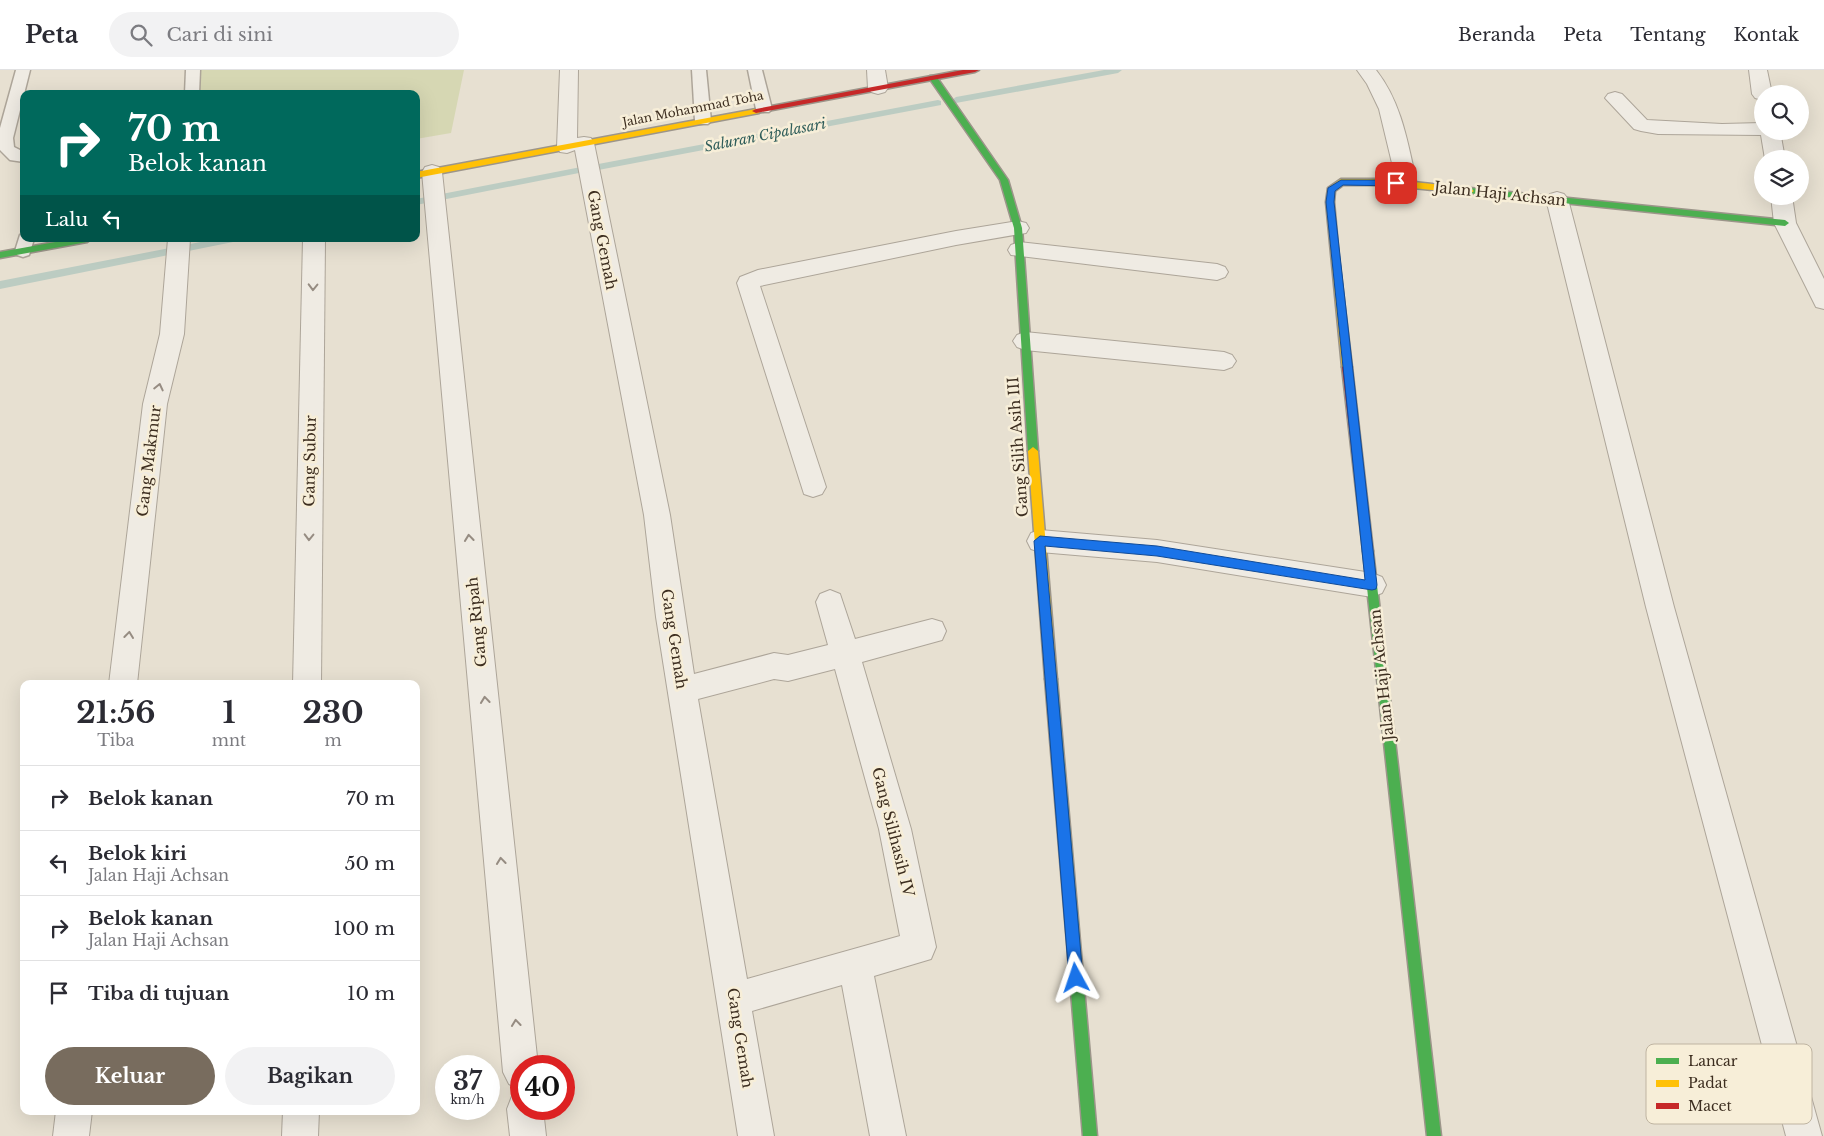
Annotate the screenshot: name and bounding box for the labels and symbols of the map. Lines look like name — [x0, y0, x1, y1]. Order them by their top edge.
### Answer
street label: Jalan Mohammad Toha — [619, 87, 765, 130]
water label: Saluran Cipalasari — [703, 114, 827, 156]
pin — [1375, 162, 1417, 204]
street label: Jalan Haji Achsan — [1431, 177, 1567, 210]
street label: Gang Gemah — [584, 188, 621, 291]
one-way arrow — [308, 284, 318, 292]
street label: Gang Silih Asih III — [1003, 376, 1032, 518]
one-way arrow — [153, 383, 164, 392]
street label: Gang Makmur — [132, 403, 165, 518]
street label: Gang Subur — [299, 414, 320, 507]
one-way arrow — [304, 534, 314, 542]
one-way arrow — [464, 534, 475, 542]
street label: Gang Ripah — [462, 576, 491, 668]
street label: Gang Gemah — [657, 587, 692, 690]
street label: Jalan Haji Achsan — [1365, 608, 1398, 744]
one-way arrow — [123, 631, 134, 639]
one-way arrow — [479, 695, 490, 703]
street label: Gang Silihasih IV — [868, 765, 919, 899]
one-way arrow — [495, 857, 506, 865]
position arrow — [1049, 951, 1101, 1003]
street label: Gang Gemah — [723, 986, 758, 1089]
one-way arrow — [511, 1019, 522, 1027]
legend — [1646, 1044, 1812, 1124]
text: Lancar — [1688, 1052, 1738, 1070]
speed limit sign: 40 — [510, 1055, 575, 1120]
text: Padat — [1688, 1074, 1728, 1092]
text: Macet — [1688, 1097, 1733, 1115]

